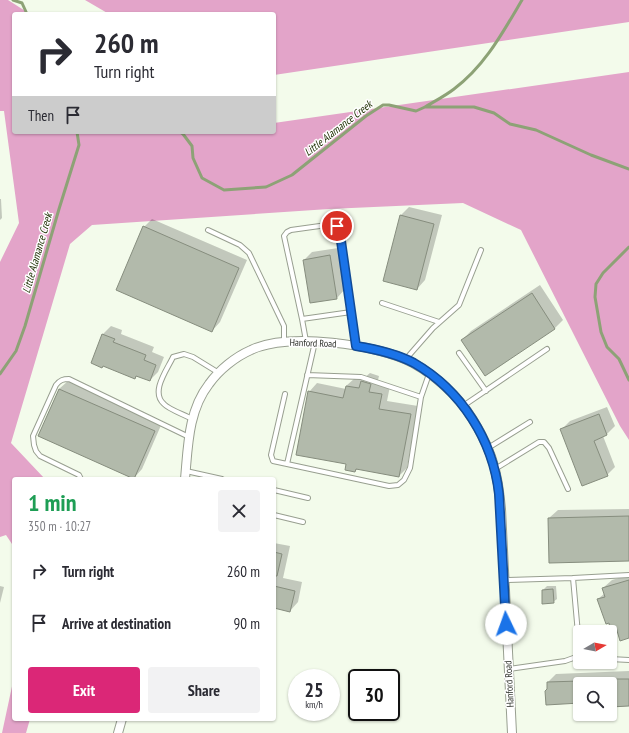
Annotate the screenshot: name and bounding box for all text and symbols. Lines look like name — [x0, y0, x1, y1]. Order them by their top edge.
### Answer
text: 260 m — [94, 24, 158, 61]
icon: right — [28, 28, 80, 80]
text: Turn right — [94, 60, 154, 83]
water label: Little Alamance Creek — [301, 96, 376, 159]
icon: arrive — [62, 104, 84, 126]
text: Then — [28, 106, 54, 125]
pin — [320, 209, 354, 243]
water label: Little Alamance Creek — [19, 210, 56, 295]
icon: arrive — [326, 215, 348, 237]
street label: Hanford Road — [289, 336, 337, 350]
text: 1 min — [28, 487, 76, 518]
button: close — [218, 490, 260, 532]
text: 350 m · 10:27 — [28, 518, 91, 535]
icon: right — [28, 560, 50, 582]
text: Turn right — [62, 562, 114, 581]
text: 260 m — [227, 562, 260, 581]
position arrow — [485, 603, 527, 645]
icon: arrive — [28, 612, 50, 634]
text: Arrive at destination — [62, 614, 171, 633]
text: 90 m — [234, 614, 260, 633]
north arrow — [573, 625, 617, 669]
map controls — [573, 625, 617, 721]
street label: Hanford Road — [501, 660, 517, 708]
button: Exit — [28, 667, 140, 713]
button: Share — [148, 667, 260, 713]
speed limit sign: 30 — [348, 669, 400, 721]
text: 25 — [304, 677, 324, 703]
button: search — [573, 677, 617, 721]
text: km/h — [305, 698, 323, 711]

